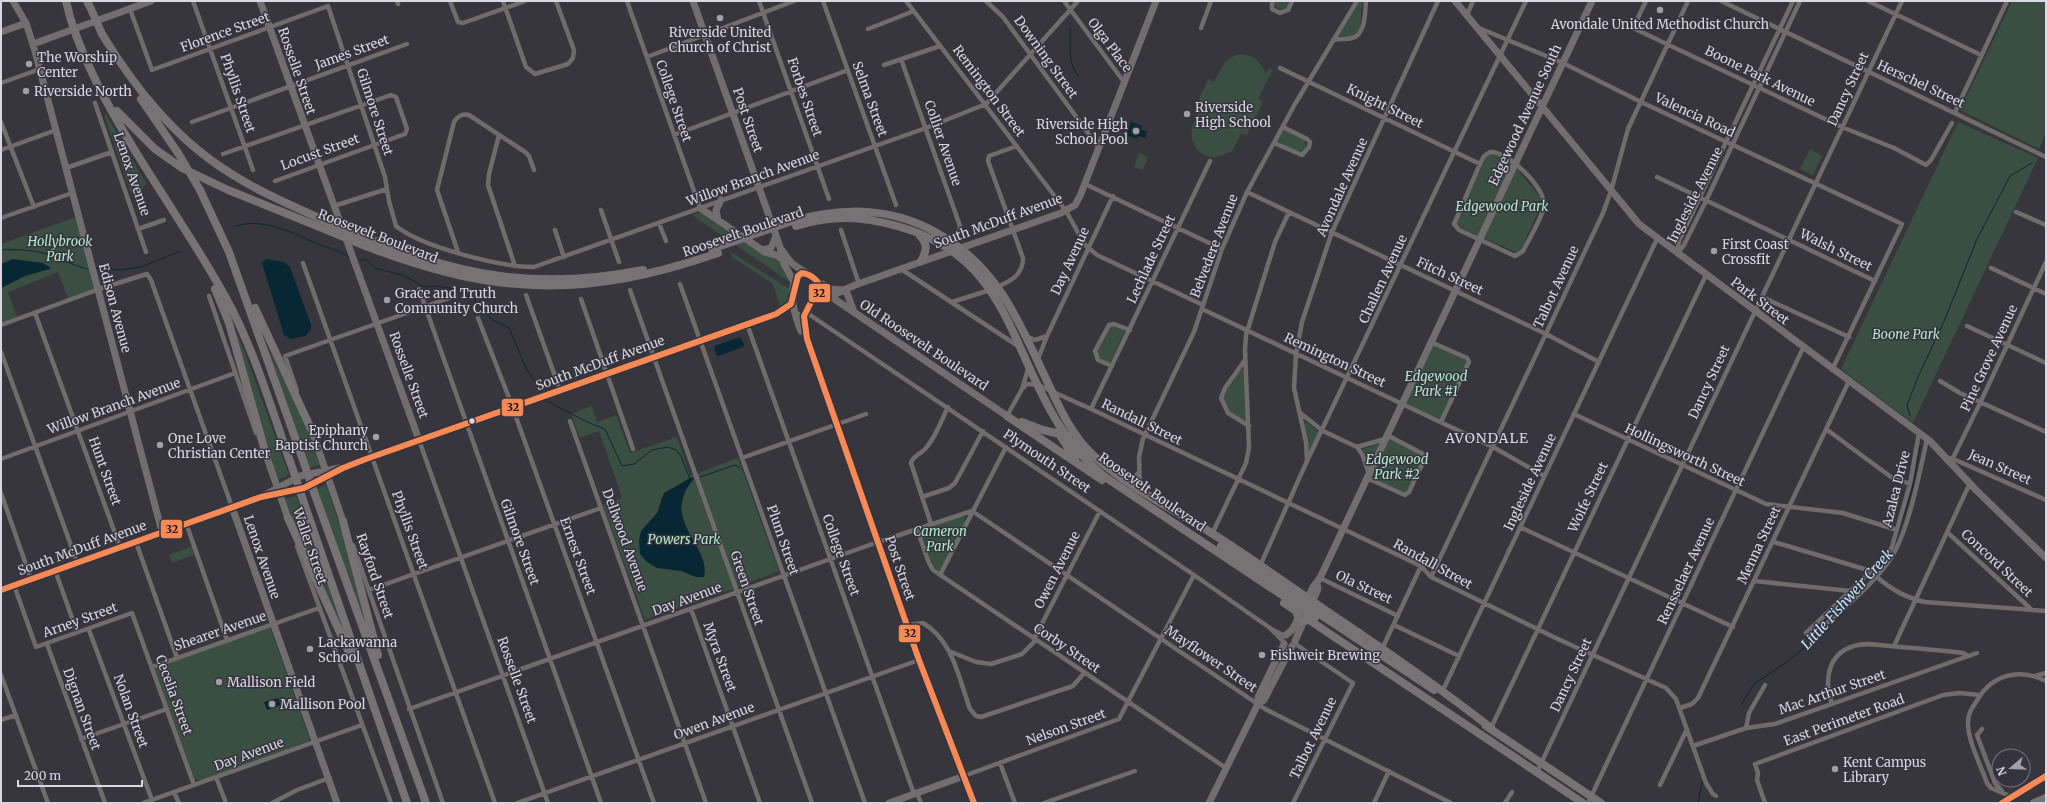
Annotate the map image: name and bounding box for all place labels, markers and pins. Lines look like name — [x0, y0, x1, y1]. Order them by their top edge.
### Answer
marker: Avondale United Methodist Church — [1655, 5, 1665, 15]
marker: Riverside United Church of Christ — [715, 13, 725, 23]
place label: Avondale United Methodist Church — [1550, 16, 1770, 33]
place label: Riverside United Church of Christ — [669, 24, 771, 56]
place label: The Worship Center — [37, 49, 117, 81]
marker: The Worship Center — [24, 59, 34, 69]
place label: Riverside North — [34, 83, 132, 100]
marker: Riverside North — [21, 86, 31, 96]
place label: Riverside High School — [1195, 99, 1271, 131]
marker: Riverside High School — [1182, 109, 1192, 119]
place label: Riverside High School Pool — [1036, 116, 1128, 148]
marker: Riverside High School Pool — [1131, 126, 1141, 136]
place label: First Coast Crossfit — [1722, 236, 1789, 268]
marker: First Coast Crossfit — [1709, 246, 1719, 256]
place label: Grace and Truth Community Church — [395, 285, 519, 317]
marker: Grace and Truth Community Church — [382, 295, 392, 305]
unlabelled marker — [467, 416, 477, 426]
place label: Epiphany Baptist Church — [275, 422, 368, 454]
place label: One Love Christian Center — [168, 430, 271, 462]
marker: Epiphany Baptist Church — [371, 432, 381, 442]
marker: One Love Christian Center — [155, 440, 165, 450]
place label: Lackawanna School — [318, 634, 397, 666]
marker: Lackawanna School — [305, 644, 315, 654]
place label: Fishweir Brewing — [1270, 647, 1380, 664]
marker: Fishweir Brewing — [1257, 650, 1267, 660]
place label: Mallison Field — [227, 674, 316, 691]
marker: Mallison Field — [214, 677, 224, 687]
place label: Mallison Pool — [280, 696, 365, 713]
marker: Mallison Pool — [267, 699, 277, 709]
place label: Kent Campus Library — [1843, 754, 1926, 786]
marker: Kent Campus Library — [1830, 764, 1840, 774]

